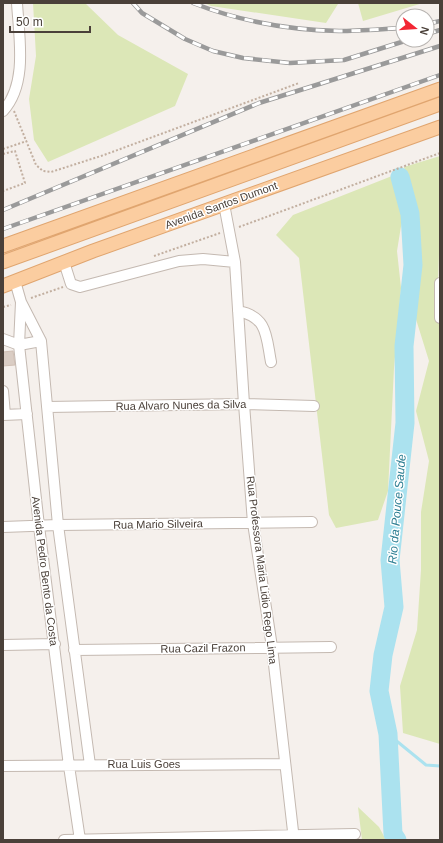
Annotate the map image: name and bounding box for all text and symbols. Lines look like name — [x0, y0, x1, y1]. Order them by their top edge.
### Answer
scale bar — [10, 8, 90, 34]
north arrow — [395, 8, 435, 48]
text: 50 m — [16, 15, 43, 29]
text: N — [418, 25, 431, 37]
street label: Avenida Santos Dumont — [163, 179, 279, 231]
street label: Rua Alvaro Nunes da Silva — [115, 398, 247, 412]
water label: Rio da Pouce Saude — [385, 453, 409, 564]
street label: Rua Professora Maria Lidio Rego Lima — [244, 475, 280, 666]
street label: Avenida Pedro Bento da Costa — [30, 495, 60, 647]
street label: Rua Mario Silveira — [113, 517, 204, 531]
street label: Rua Cazil Frazon — [160, 641, 246, 655]
street label: Rua Luis Goes — [108, 758, 181, 770]

